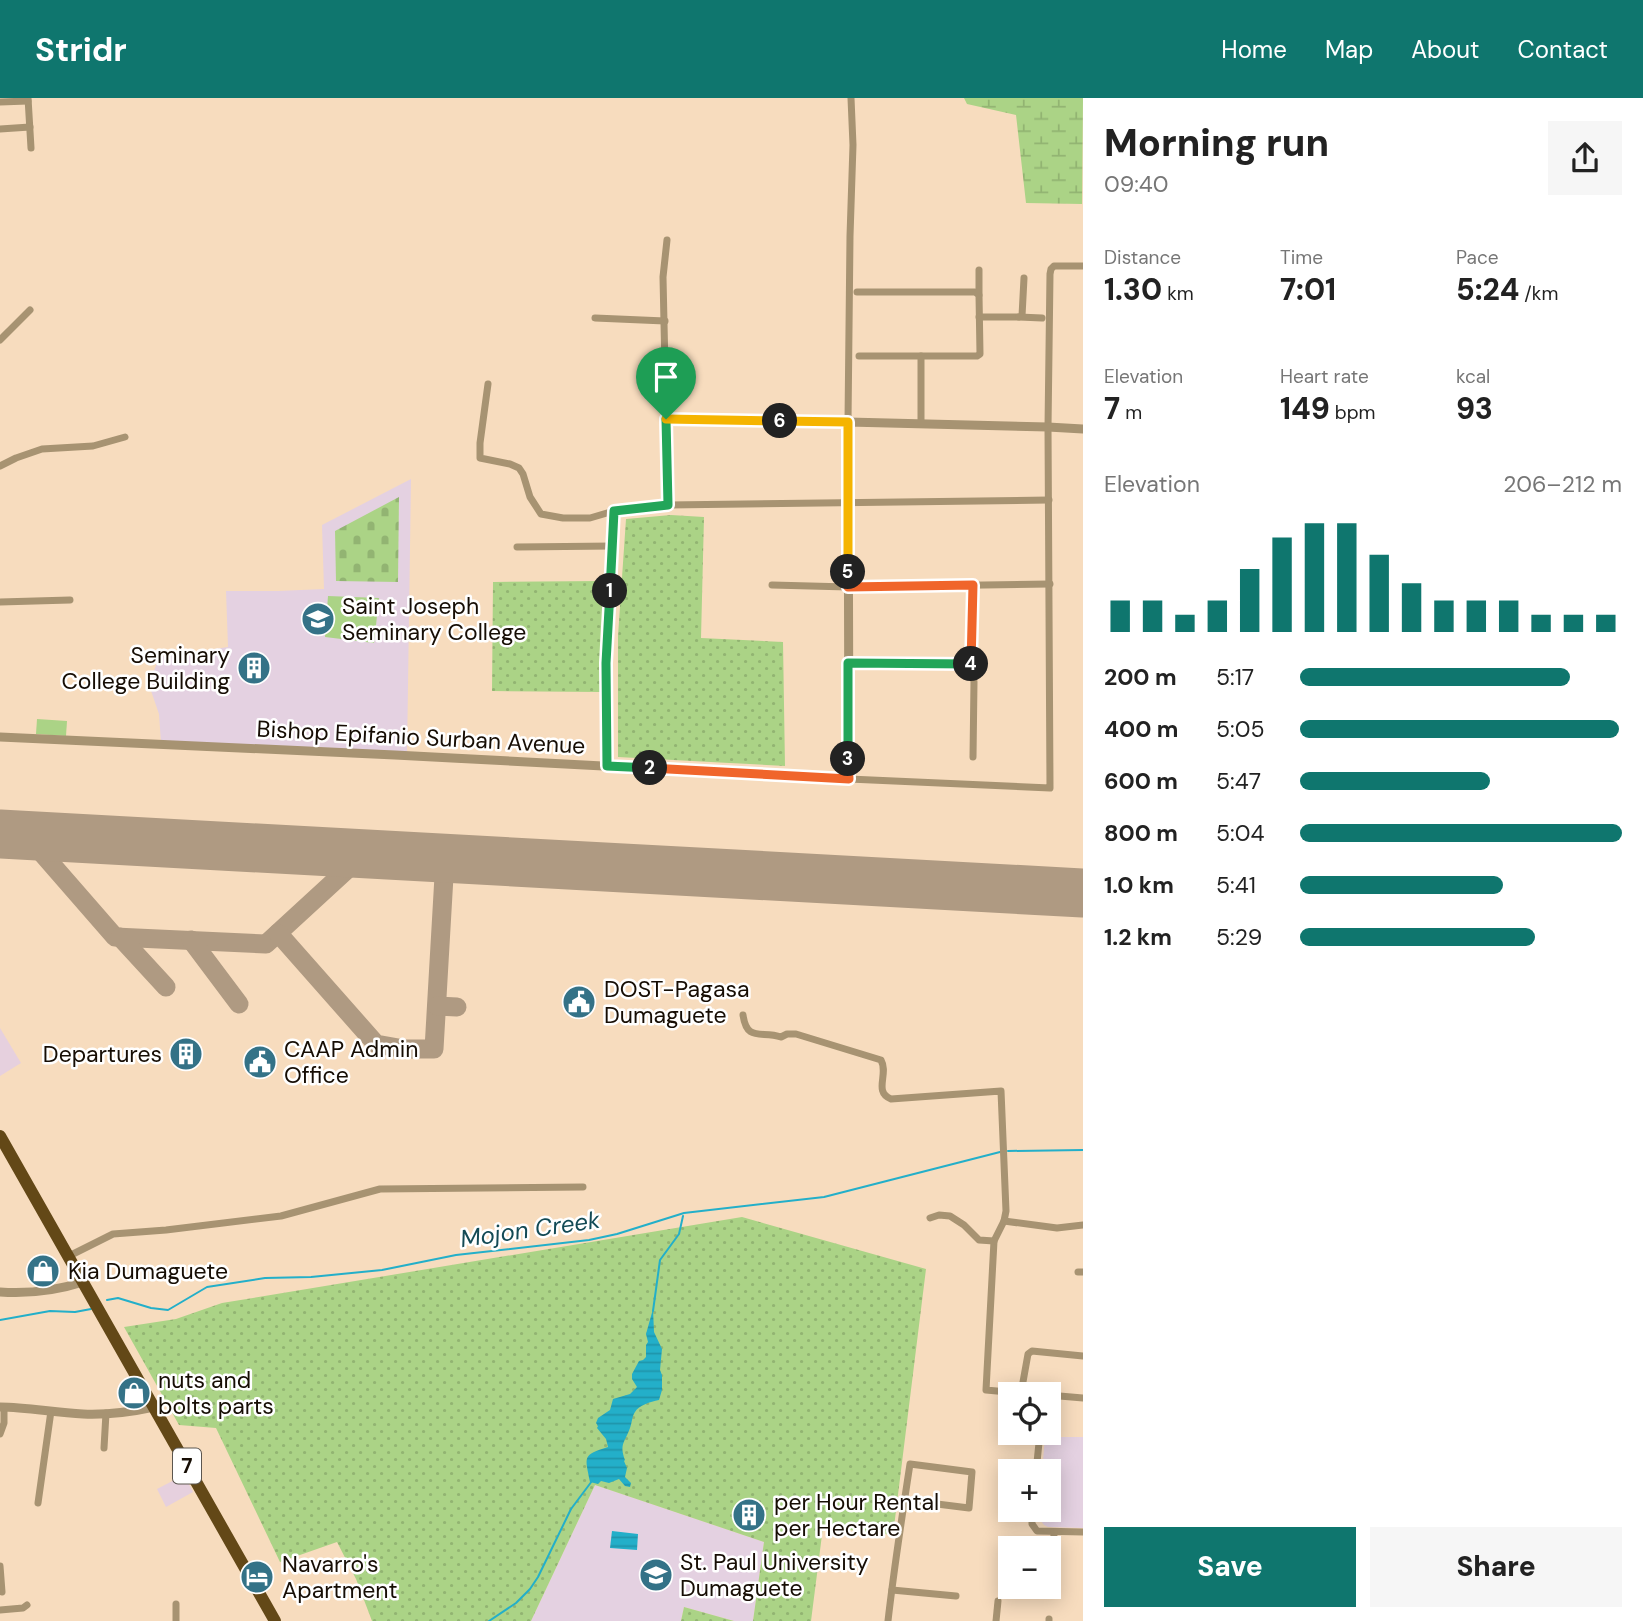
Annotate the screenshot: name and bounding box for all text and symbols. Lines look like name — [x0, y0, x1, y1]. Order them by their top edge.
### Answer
text: Stridr — [35, 28, 127, 71]
text: Home — [1221, 34, 1287, 65]
text: Map — [1325, 34, 1373, 65]
text: About — [1411, 34, 1480, 65]
text: Contact — [1518, 34, 1608, 65]
text: Morning run — [1104, 118, 1329, 168]
button: share — [1548, 121, 1622, 195]
text: 09:40 — [1104, 169, 1169, 199]
text: Distance — [1104, 245, 1181, 270]
text: Time — [1280, 245, 1323, 270]
text: Pace — [1456, 245, 1499, 270]
text: 1.30 — [1104, 270, 1162, 309]
text: 7:01 — [1280, 270, 1336, 309]
text: 5:24 — [1456, 270, 1519, 309]
text: km — [1162, 281, 1194, 306]
text: /km — [1519, 281, 1558, 306]
pin — [636, 347, 696, 419]
icon: arrive — [647, 358, 685, 396]
text: Elevation — [1104, 364, 1183, 389]
text: Heart rate — [1280, 364, 1369, 389]
text: kcal — [1456, 364, 1490, 389]
text: 7 — [1104, 389, 1120, 428]
text: 149 — [1280, 389, 1330, 428]
text: 93 — [1456, 389, 1493, 428]
text: m — [1120, 400, 1142, 425]
text: bpm — [1330, 400, 1376, 425]
pin: 6 — [762, 404, 798, 438]
text: 6 — [773, 408, 786, 433]
text: Elevation — [1104, 469, 1200, 499]
text: 206–212 m — [1503, 469, 1622, 499]
pin: 5 — [830, 554, 866, 589]
text: 5 — [842, 559, 853, 584]
pin: 1 — [592, 574, 628, 608]
text: 1 — [606, 578, 613, 603]
place label: Saint Joseph Seminary College — [342, 591, 526, 647]
school or university icon: Saint Joseph Seminary College — [299, 600, 337, 638]
place label: Seminary College Building — [61, 640, 230, 696]
pin: 4 — [954, 646, 988, 682]
building icon: Seminary College Building — [235, 649, 273, 687]
text: 4 — [964, 651, 977, 676]
text: 200 m — [1104, 662, 1177, 692]
text: 5:17 — [1216, 662, 1254, 692]
street label: Bishop Epifanio Surban Avenue — [256, 713, 586, 761]
text: 400 m — [1104, 714, 1178, 744]
text: 5:05 — [1216, 714, 1264, 744]
pin: 3 — [830, 742, 866, 776]
text: 3 — [842, 746, 853, 771]
pin: 2 — [632, 750, 668, 786]
text: 2 — [644, 755, 655, 780]
text: 600 m — [1104, 766, 1178, 796]
text: 5:47 — [1216, 766, 1261, 796]
text: 800 m — [1104, 818, 1178, 848]
text: 5:04 — [1216, 818, 1264, 848]
text: 1.0 km — [1104, 870, 1174, 900]
text: 5:41 — [1216, 870, 1256, 900]
text: 1.2 km — [1104, 922, 1172, 952]
text: 5:29 — [1216, 922, 1262, 952]
place label: DOST-Pagasa Dumaguete — [604, 974, 750, 1030]
public building icon: DOST-Pagasa Dumaguete — [560, 983, 598, 1021]
place label: CAAP Admin Office — [284, 1034, 418, 1090]
building icon: Departures — [167, 1035, 205, 1073]
place label: Departures — [43, 1039, 162, 1069]
public building icon: CAAP Admin Office — [241, 1043, 279, 1081]
water label: Mojon Creek — [458, 1204, 603, 1254]
shop icon: Kia Dumaguete — [24, 1252, 62, 1290]
place label: Kia Dumaguete — [68, 1256, 228, 1286]
place label: nuts and bolts parts — [158, 1365, 274, 1421]
shop icon: nuts and bolts parts — [115, 1374, 153, 1412]
map controls — [998, 1382, 1061, 1599]
button: locate — [998, 1382, 1061, 1445]
road number: 7 — [173, 1448, 201, 1484]
button: + — [998, 1459, 1061, 1522]
place label: per Hour Rental per Hectare — [774, 1487, 939, 1543]
building icon: per Hour Rental per Hectare — [730, 1496, 768, 1534]
button: Save — [1104, 1527, 1356, 1607]
button: Share — [1370, 1527, 1622, 1607]
button: − — [998, 1536, 1061, 1599]
place label: St. Paul University Dumaguete — [680, 1547, 869, 1603]
place label: Navarro's Apartment — [282, 1549, 397, 1605]
school or university icon: St. Paul University Dumaguete — [637, 1556, 675, 1594]
hotel icon: Navarro's Apartment — [238, 1558, 276, 1596]

